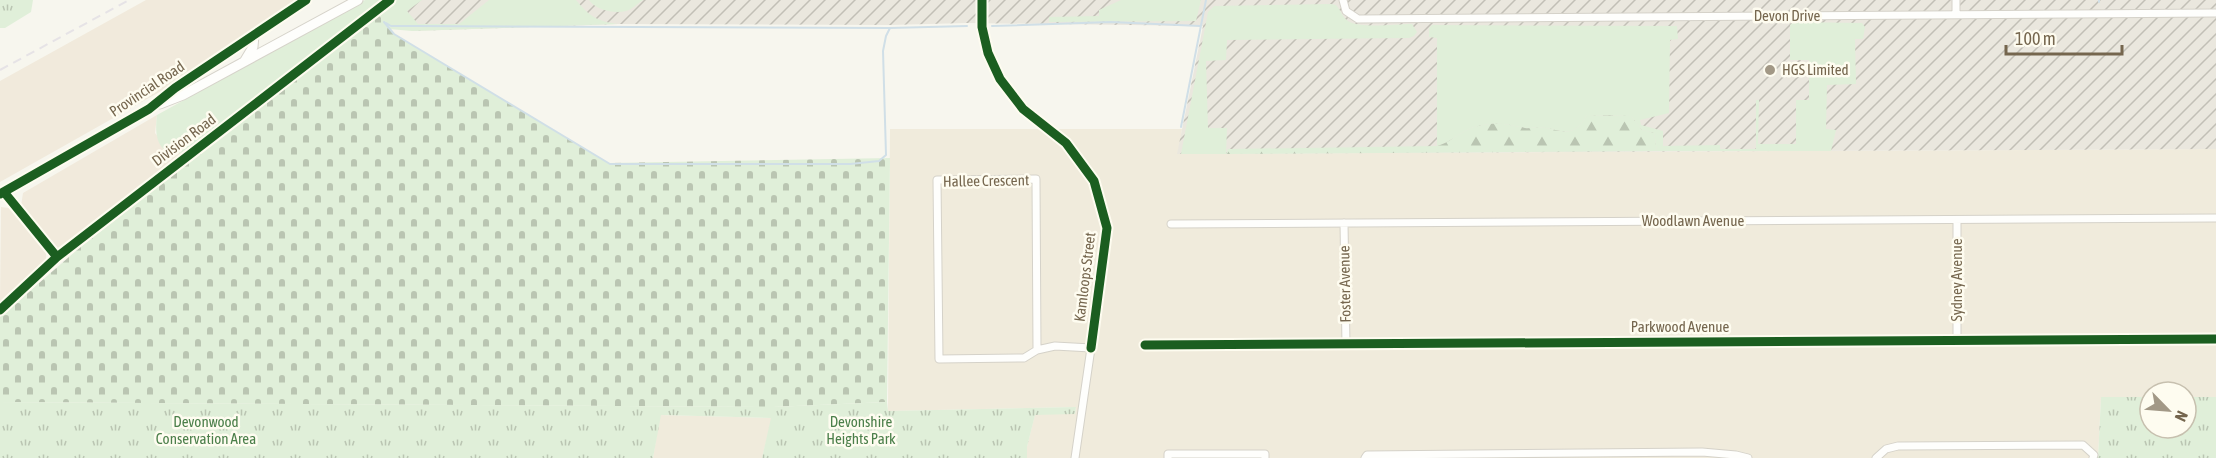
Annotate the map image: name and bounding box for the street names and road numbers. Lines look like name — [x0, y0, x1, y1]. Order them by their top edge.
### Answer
street label: Devon Drive — [1754, 7, 1820, 24]
street label: Provincial Road — [106, 57, 187, 120]
street label: Division Road — [149, 110, 219, 169]
street label: Hallee Crescent — [943, 171, 1029, 190]
street label: Woodlawn Avenue — [1642, 212, 1744, 229]
street label: Kamloops Street — [1071, 231, 1098, 323]
street label: Sydney Avenue — [1948, 238, 1965, 321]
street label: Foster Avenue — [1335, 245, 1354, 323]
street label: Parkwood Avenue — [1631, 318, 1730, 335]

